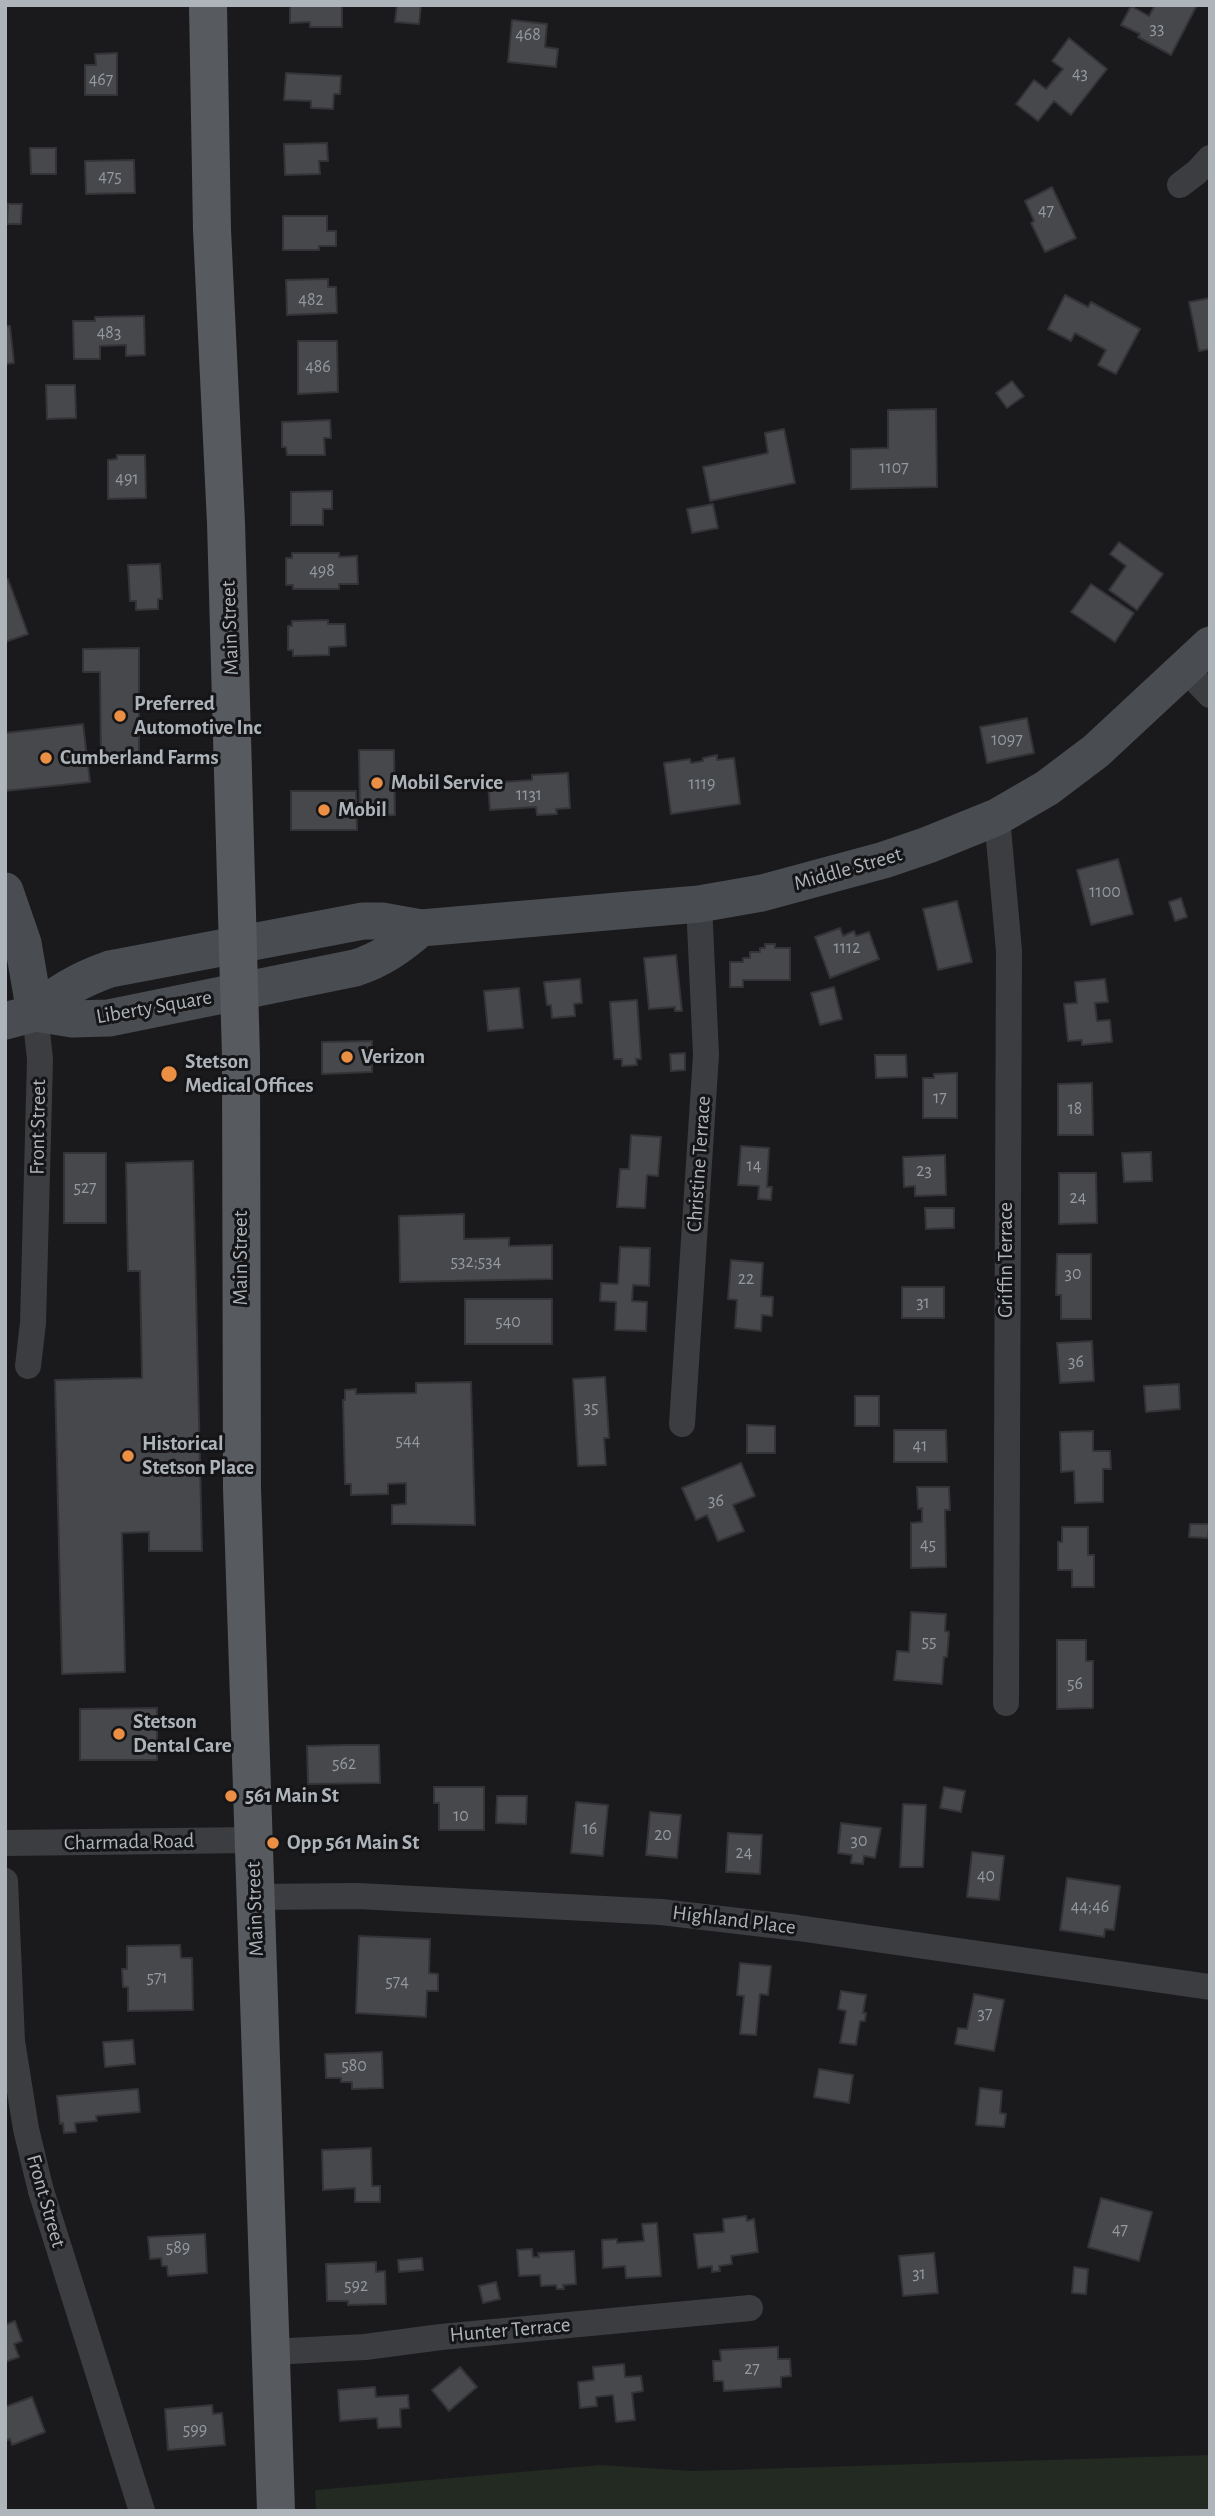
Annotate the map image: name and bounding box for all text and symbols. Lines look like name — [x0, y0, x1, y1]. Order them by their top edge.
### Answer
house number: 33 — [1150, 18, 1164, 40]
house number: 468 — [515, 24, 541, 46]
house number: 43 — [1072, 63, 1088, 85]
house number: 467 — [89, 69, 113, 91]
house number: 475 — [98, 166, 122, 188]
house number: 47 — [1038, 200, 1054, 222]
house number: 482 — [298, 289, 324, 311]
house number: 483 — [97, 322, 121, 344]
house number: 486 — [305, 356, 331, 378]
house number: 1107 — [879, 457, 909, 479]
house number: 491 — [115, 468, 139, 490]
house number: 498 — [309, 560, 335, 582]
street label: Main Street — [216, 580, 244, 676]
place label: Preferred Automotive Inc — [134, 691, 262, 741]
marker: Preferred Automotive Inc — [112, 708, 128, 724]
house number: 1097 — [991, 729, 1023, 751]
place label: Cumberland Farms — [60, 745, 219, 771]
marker: Cumberland Farms — [38, 750, 54, 766]
place label: Mobil Service — [391, 770, 503, 796]
house number: 1119 — [688, 773, 716, 795]
marker: Mobil Service — [369, 775, 385, 791]
house number: 1131 — [516, 784, 542, 806]
place label: Mobil — [338, 797, 387, 823]
marker: Mobil — [316, 802, 332, 818]
street label: Middle Street — [791, 842, 905, 896]
house number: 1100 — [1089, 881, 1121, 903]
house number: 1112 — [834, 937, 860, 959]
street label: Liberty Square — [94, 984, 214, 1030]
place label: Verizon — [361, 1044, 425, 1070]
place label: Stetson Medical Offices — [185, 1049, 313, 1099]
marker: Verizon — [339, 1049, 355, 1065]
marker: Stetson Medical Offices — [159, 1064, 179, 1084]
street label: Front Street — [25, 1079, 51, 1175]
house number: 17 — [933, 1087, 947, 1109]
street label: Christine Terrace — [682, 1095, 716, 1233]
house number: 18 — [1068, 1098, 1082, 1120]
house number: 14 — [747, 1155, 761, 1177]
house number: 23 — [916, 1160, 932, 1182]
house number: 527 — [73, 1177, 97, 1199]
house number: 24 — [1070, 1187, 1086, 1209]
street label: Griffin Terrace — [993, 1202, 1019, 1318]
street label: Main Street — [228, 1211, 254, 1305]
house number: 532;534 — [451, 1251, 501, 1273]
house number: 30 — [1065, 1263, 1081, 1285]
house number: 22 — [738, 1268, 754, 1290]
house number: 31 — [916, 1292, 930, 1314]
house number: 540 — [495, 1311, 521, 1333]
house number: 36 — [1068, 1351, 1084, 1373]
house number: 35 — [584, 1397, 598, 1419]
house number: 544 — [396, 1430, 420, 1452]
place label: Historical Stetson Place — [142, 1431, 254, 1481]
house number: 41 — [913, 1435, 927, 1457]
marker: Historical Stetson Place — [120, 1448, 136, 1464]
house number: 36 — [708, 1490, 724, 1512]
house number: 45 — [920, 1534, 936, 1556]
house number: 55 — [921, 1631, 937, 1653]
house number: 56 — [1067, 1673, 1083, 1695]
place label: Stetson Dental Care — [133, 1709, 232, 1759]
marker: Stetson Dental Care — [111, 1726, 127, 1742]
house number: 562 — [332, 1753, 356, 1775]
place label: 561 Main St — [245, 1783, 339, 1809]
marker: 561 Main St — [223, 1788, 239, 1804]
house number: 10 — [453, 1805, 469, 1827]
house number: 16 — [583, 1818, 597, 1840]
house number: 20 — [654, 1824, 672, 1846]
street label: Charmada Road — [64, 1828, 194, 1856]
place label: Opp 561 Main St — [287, 1830, 419, 1856]
house number: 30 — [851, 1830, 867, 1852]
marker: Opp 561 Main St — [265, 1835, 281, 1851]
house number: 24 — [736, 1842, 752, 1864]
street label: Main Street — [241, 1861, 269, 1957]
house number: 40 — [977, 1865, 995, 1887]
house number: 44;46 — [1071, 1896, 1109, 1918]
street label: Highland Place — [671, 1900, 797, 1940]
house number: 571 — [146, 1967, 168, 1989]
house number: 574 — [385, 1971, 409, 1993]
house number: 37 — [978, 2003, 992, 2025]
house number: 580 — [341, 2055, 367, 2077]
street label: Front Street — [21, 2152, 71, 2250]
house number: 47 — [1112, 2219, 1128, 2241]
house number: 589 — [166, 2237, 190, 2259]
house number: 31 — [912, 2263, 926, 2285]
house number: 592 — [344, 2275, 368, 2297]
street label: Hunter Terrace — [449, 2312, 571, 2348]
house number: 27 — [744, 2358, 760, 2380]
house number: 599 — [183, 2419, 207, 2441]

